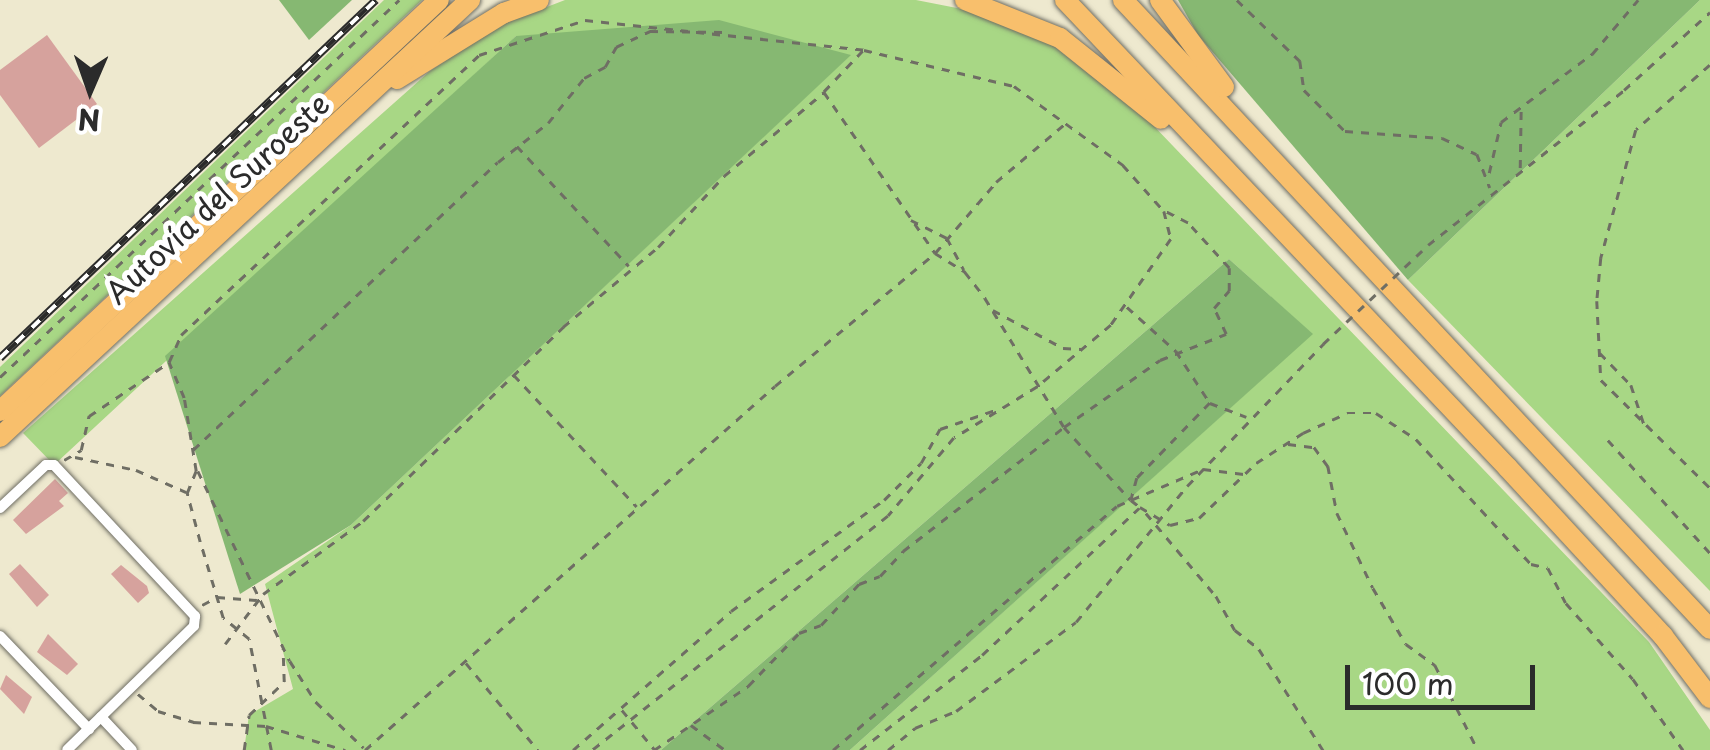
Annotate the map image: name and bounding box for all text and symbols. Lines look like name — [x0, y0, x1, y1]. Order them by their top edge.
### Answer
north arrow — [40, 40, 140, 140]
street label: Autovía del Suroeste — [97, 84, 337, 312]
text: N — [77, 99, 101, 142]
scale bar — [1350, 645, 1540, 707]
text: 100 m — [1362, 660, 1454, 705]

